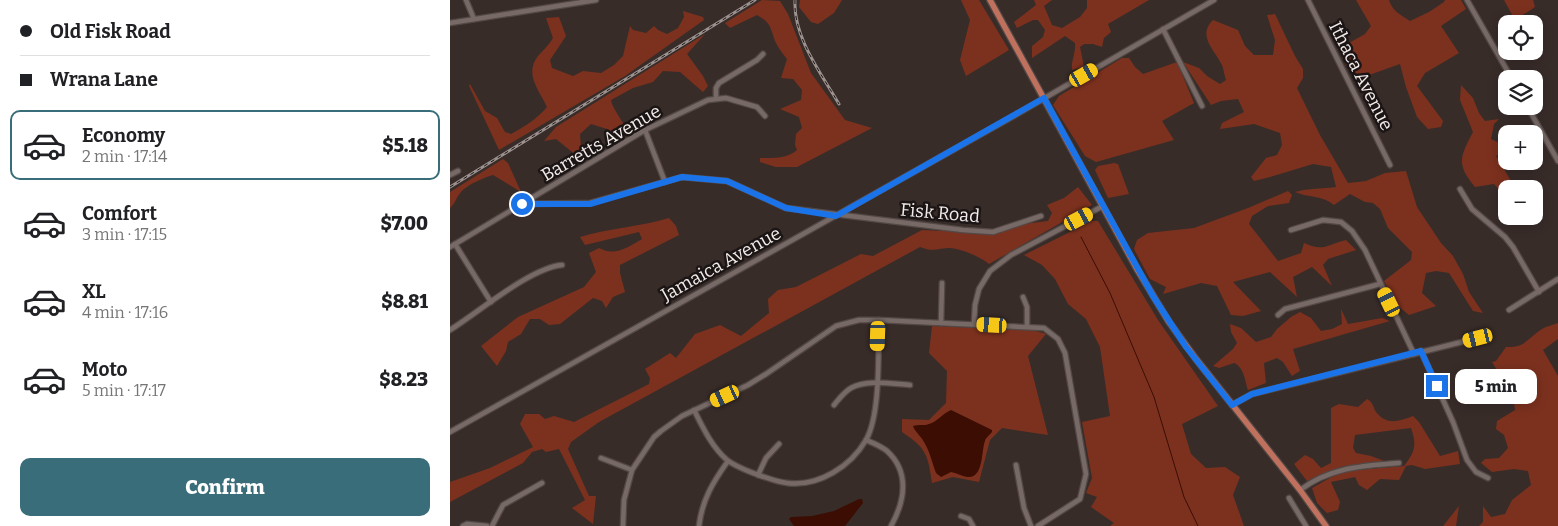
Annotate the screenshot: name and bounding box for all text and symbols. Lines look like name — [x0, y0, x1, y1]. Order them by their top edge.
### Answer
map controls — [1498, 15, 1543, 225]
button: locate — [1498, 15, 1543, 60]
street label: Ithaca Avenue — [1324, 18, 1398, 134]
text: Old Fisk Road — [50, 20, 171, 43]
car — [1067, 61, 1100, 89]
text: Wrana Lane — [50, 68, 158, 91]
button: layers — [1498, 70, 1543, 115]
street label: Barretts Avenue — [537, 100, 665, 186]
icon: car — [22, 123, 67, 168]
text: Economy — [82, 124, 165, 147]
button: + — [1498, 125, 1543, 170]
text: $5.18 — [382, 134, 428, 157]
text: 2 min · 17:14 — [82, 147, 167, 166]
button: − — [1498, 180, 1543, 225]
route start — [511, 193, 533, 215]
street label: Fisk Road — [899, 199, 981, 227]
icon: car — [22, 201, 67, 246]
text: Comfort — [82, 202, 157, 225]
car — [1062, 205, 1095, 233]
text: $7.00 — [380, 212, 428, 235]
street label: Jamaica Avenue — [656, 222, 785, 306]
text: 3 min · 17:15 — [82, 225, 167, 244]
icon: car — [22, 279, 67, 324]
text: XL — [82, 280, 106, 303]
car — [1375, 285, 1402, 319]
text: $8.81 — [381, 290, 428, 313]
text: 4 min · 17:16 — [82, 303, 168, 322]
car — [976, 317, 1007, 333]
car — [869, 321, 886, 351]
car — [1461, 327, 1494, 349]
icon: car — [22, 357, 67, 402]
text: Moto — [82, 358, 128, 381]
text: $8.23 — [379, 368, 428, 391]
callout: 5 min — [1454, 368, 1537, 404]
route end — [1426, 375, 1448, 397]
text: 5 min — [1475, 377, 1517, 396]
text: 5 min · 17:17 — [82, 381, 166, 400]
car — [708, 383, 741, 409]
button: Confirm — [20, 458, 430, 516]

